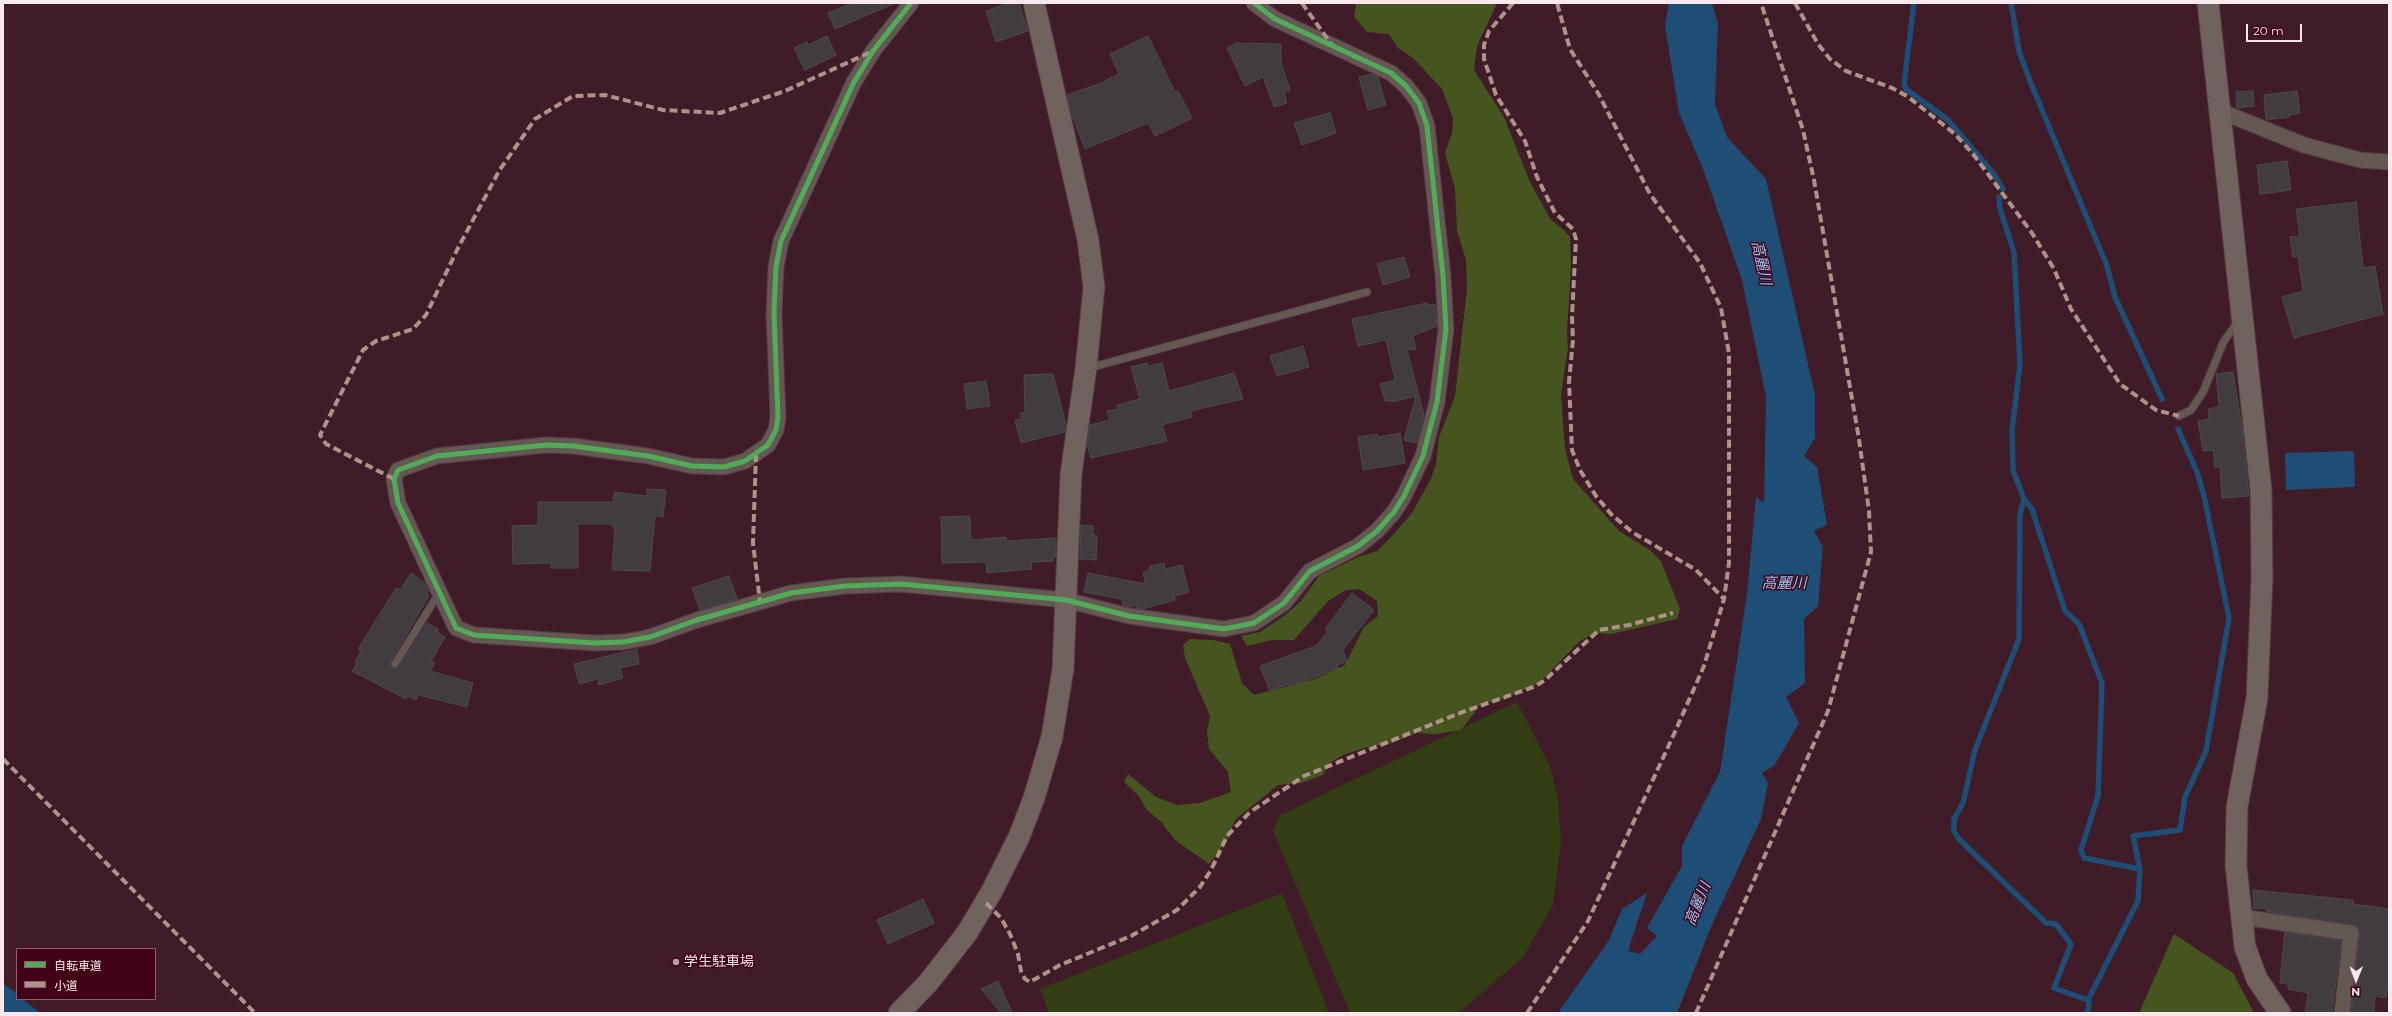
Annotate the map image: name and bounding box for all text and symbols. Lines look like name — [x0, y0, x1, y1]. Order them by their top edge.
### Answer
scale bar — [2248, 16, 2304, 42]
text: 20 m — [2253, 23, 2284, 38]
water label: 高麗川 — [1748, 239, 1774, 287]
water label: 高麗川 — [1762, 575, 1806, 593]
water label: 高麗川 — [1681, 880, 1715, 928]
legend — [16, 948, 156, 1000]
place label: 学生駐車場 — [684, 954, 754, 970]
marker: 学生駐車場 — [671, 957, 681, 967]
text: 自転車道 — [54, 958, 102, 973]
north arrow — [2336, 960, 2376, 1000]
text: 小道 — [54, 978, 78, 993]
text: N — [2351, 985, 2360, 999]

